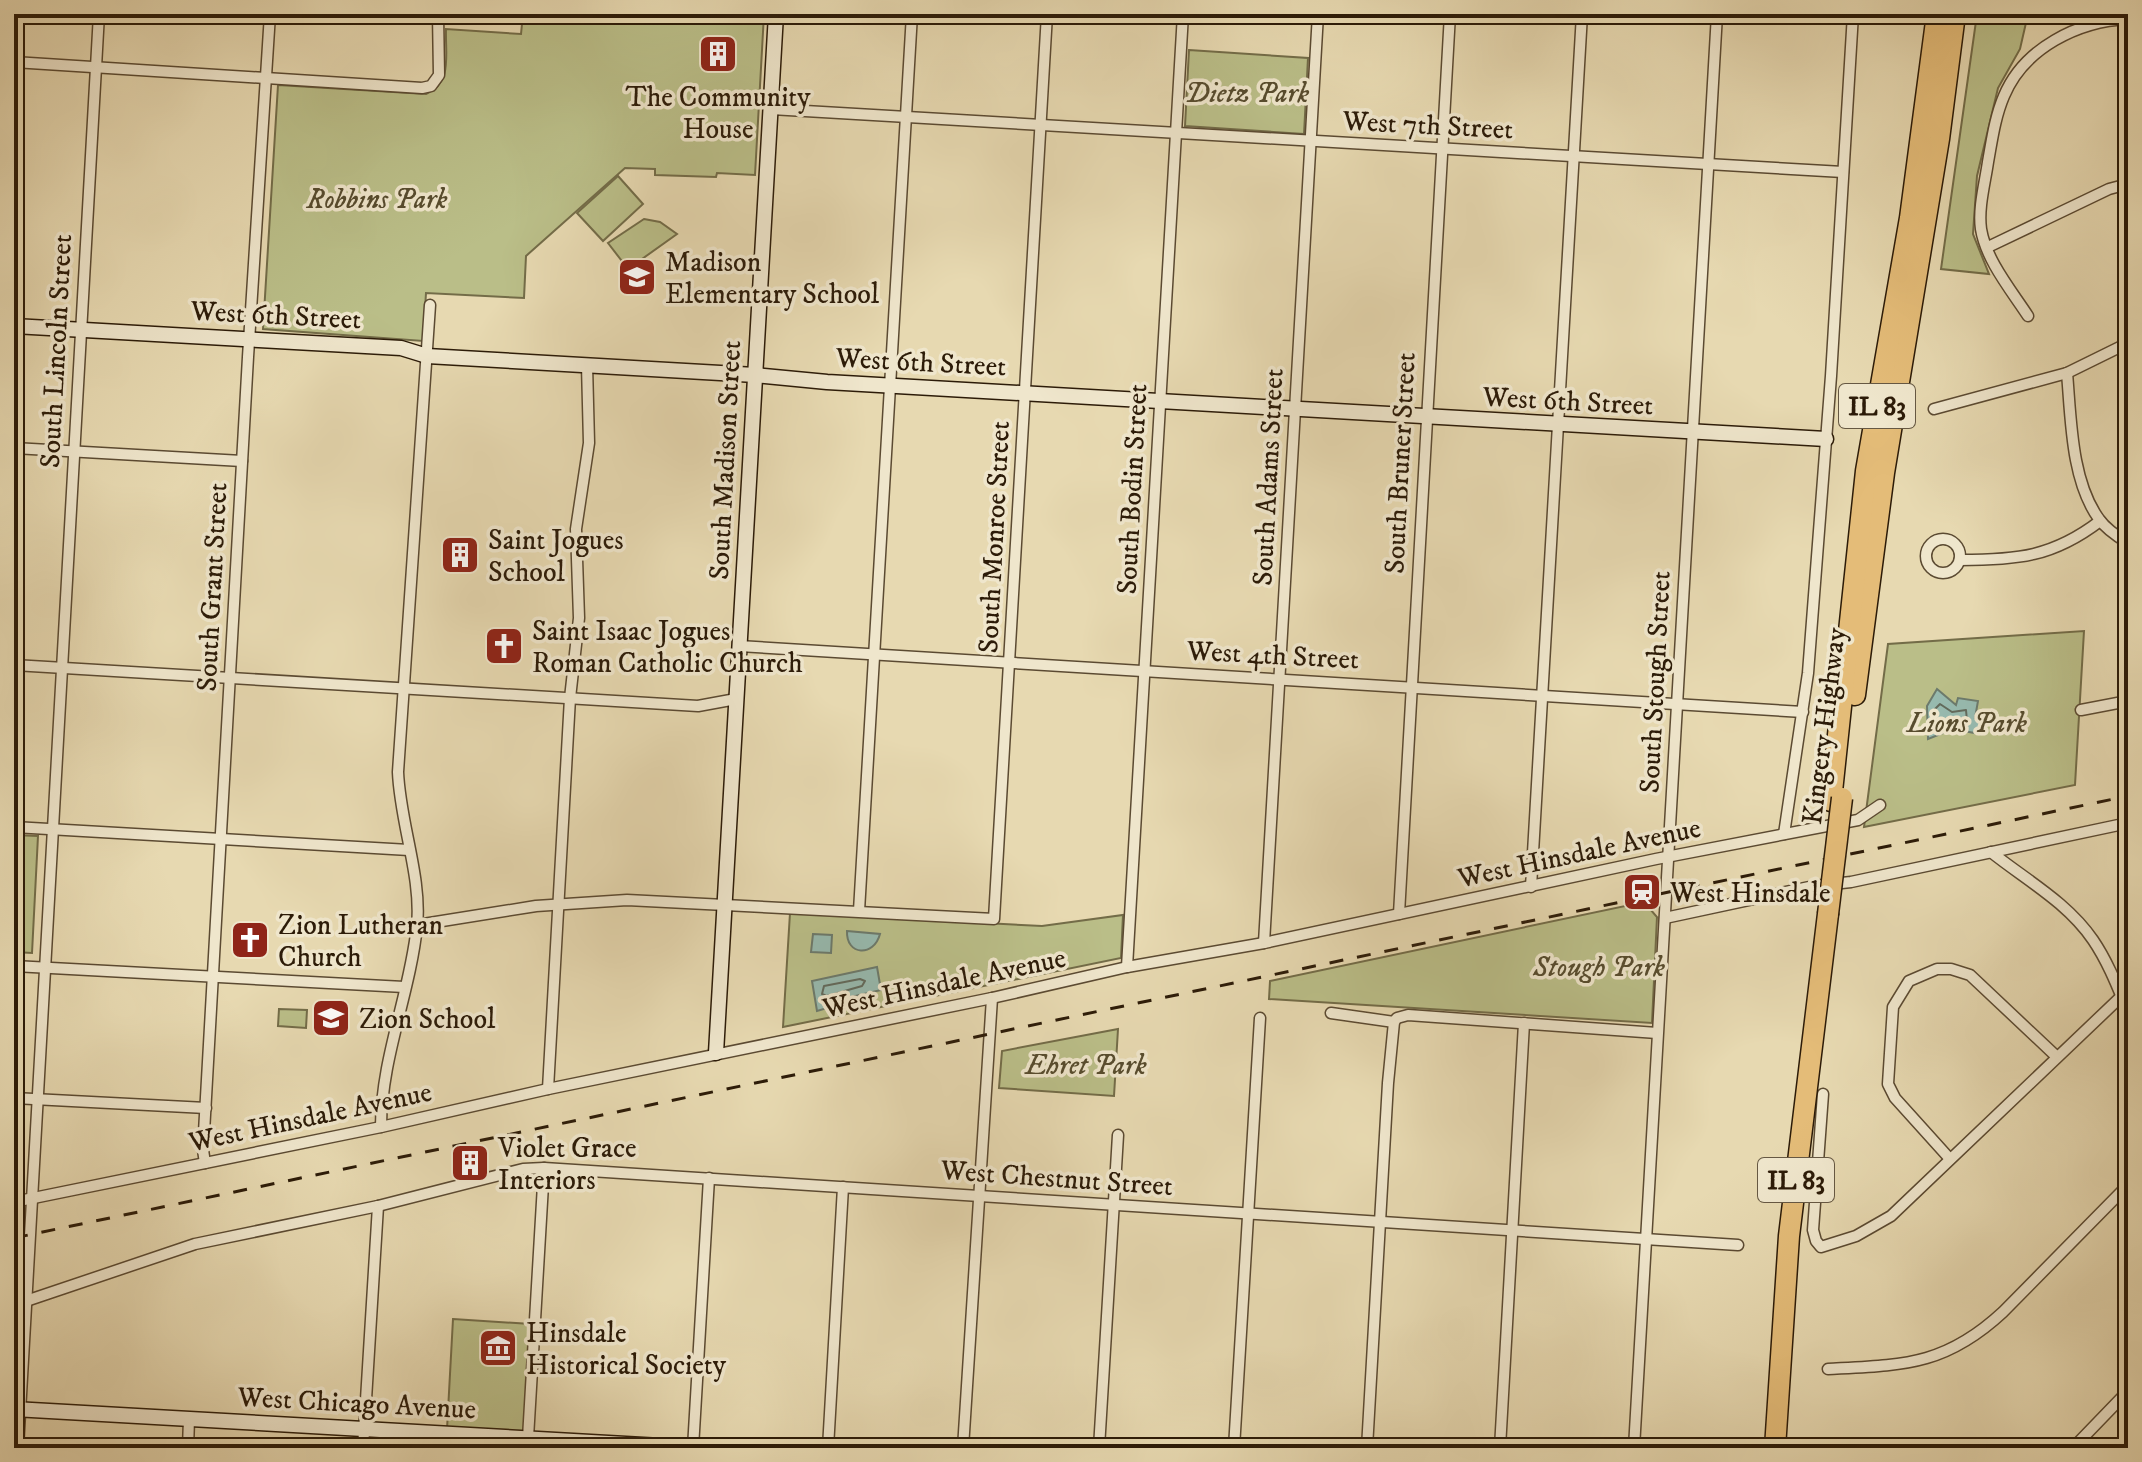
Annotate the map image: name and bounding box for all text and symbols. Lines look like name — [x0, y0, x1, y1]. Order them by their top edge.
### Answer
building icon: The Community House — [697, 33, 739, 75]
park label: Dietz Park — [1185, 76, 1310, 111]
place label: The Community House — [625, 80, 811, 147]
street label: West 7th Street — [1341, 103, 1514, 147]
park label: Robbins Park — [305, 182, 448, 217]
street label: South Lincoln Street — [33, 233, 80, 469]
place label: Madison Elementary School — [665, 245, 880, 312]
school or university icon: Madison Elementary School — [616, 256, 658, 298]
street label: West 6th Street — [189, 294, 362, 337]
street label: South Madison Street — [702, 339, 749, 581]
street label: West 6th Street — [834, 341, 1007, 384]
street label: South Bruner Street — [1377, 351, 1424, 575]
street label: South Adams Street — [1245, 367, 1292, 587]
street label: West 6th Street — [1481, 380, 1654, 423]
street label: South Bodin Street — [1110, 383, 1155, 595]
road number: IL 83 — [1839, 384, 1915, 428]
street label: South Monroe Street — [971, 420, 1018, 654]
street label: South Grant Street — [190, 482, 235, 692]
place label: Saint Jogues School — [488, 523, 624, 590]
building icon: Saint Jogues School — [439, 534, 481, 576]
street label: South Stough Street — [1632, 570, 1679, 794]
place label: Saint Isaac Jogues Roman Catholic Church — [532, 614, 803, 681]
church icon: Saint Isaac Jogues Roman Catholic Church — [483, 625, 525, 667]
street label: Kingery Highway — [1795, 625, 1854, 827]
street label: West 4th Street — [1185, 633, 1360, 677]
park label: Lions Park — [1905, 706, 2027, 741]
street label: West Hinsdale Avenue — [1454, 811, 1704, 897]
station icon: West Hinsdale — [1621, 871, 1663, 913]
place label: West Hinsdale — [1669, 876, 1831, 911]
place label: Zion Lutheran Church — [278, 908, 444, 975]
church icon: Zion Lutheran Church — [229, 919, 271, 961]
street label: West Hinsdale Avenue — [819, 941, 1069, 1027]
park label: Stough Park — [1532, 950, 1665, 985]
school or university icon: Zion School — [310, 997, 352, 1039]
place label: Zion School — [359, 1002, 496, 1037]
park label: Ehret Park — [1023, 1048, 1147, 1083]
street label: West Hinsdale Avenue — [185, 1075, 435, 1161]
place label: Violet Grace Interiors — [497, 1131, 637, 1198]
building icon: Violet Grace Interiors — [449, 1142, 491, 1184]
street label: West Chestnut Street — [939, 1153, 1174, 1204]
road number: IL 83 — [1758, 1158, 1834, 1202]
place label: Hinsdale Historical Society — [526, 1316, 727, 1383]
museum icon: Hinsdale Historical Society — [477, 1327, 519, 1369]
street label: West Chicago Avenue — [236, 1380, 477, 1427]

